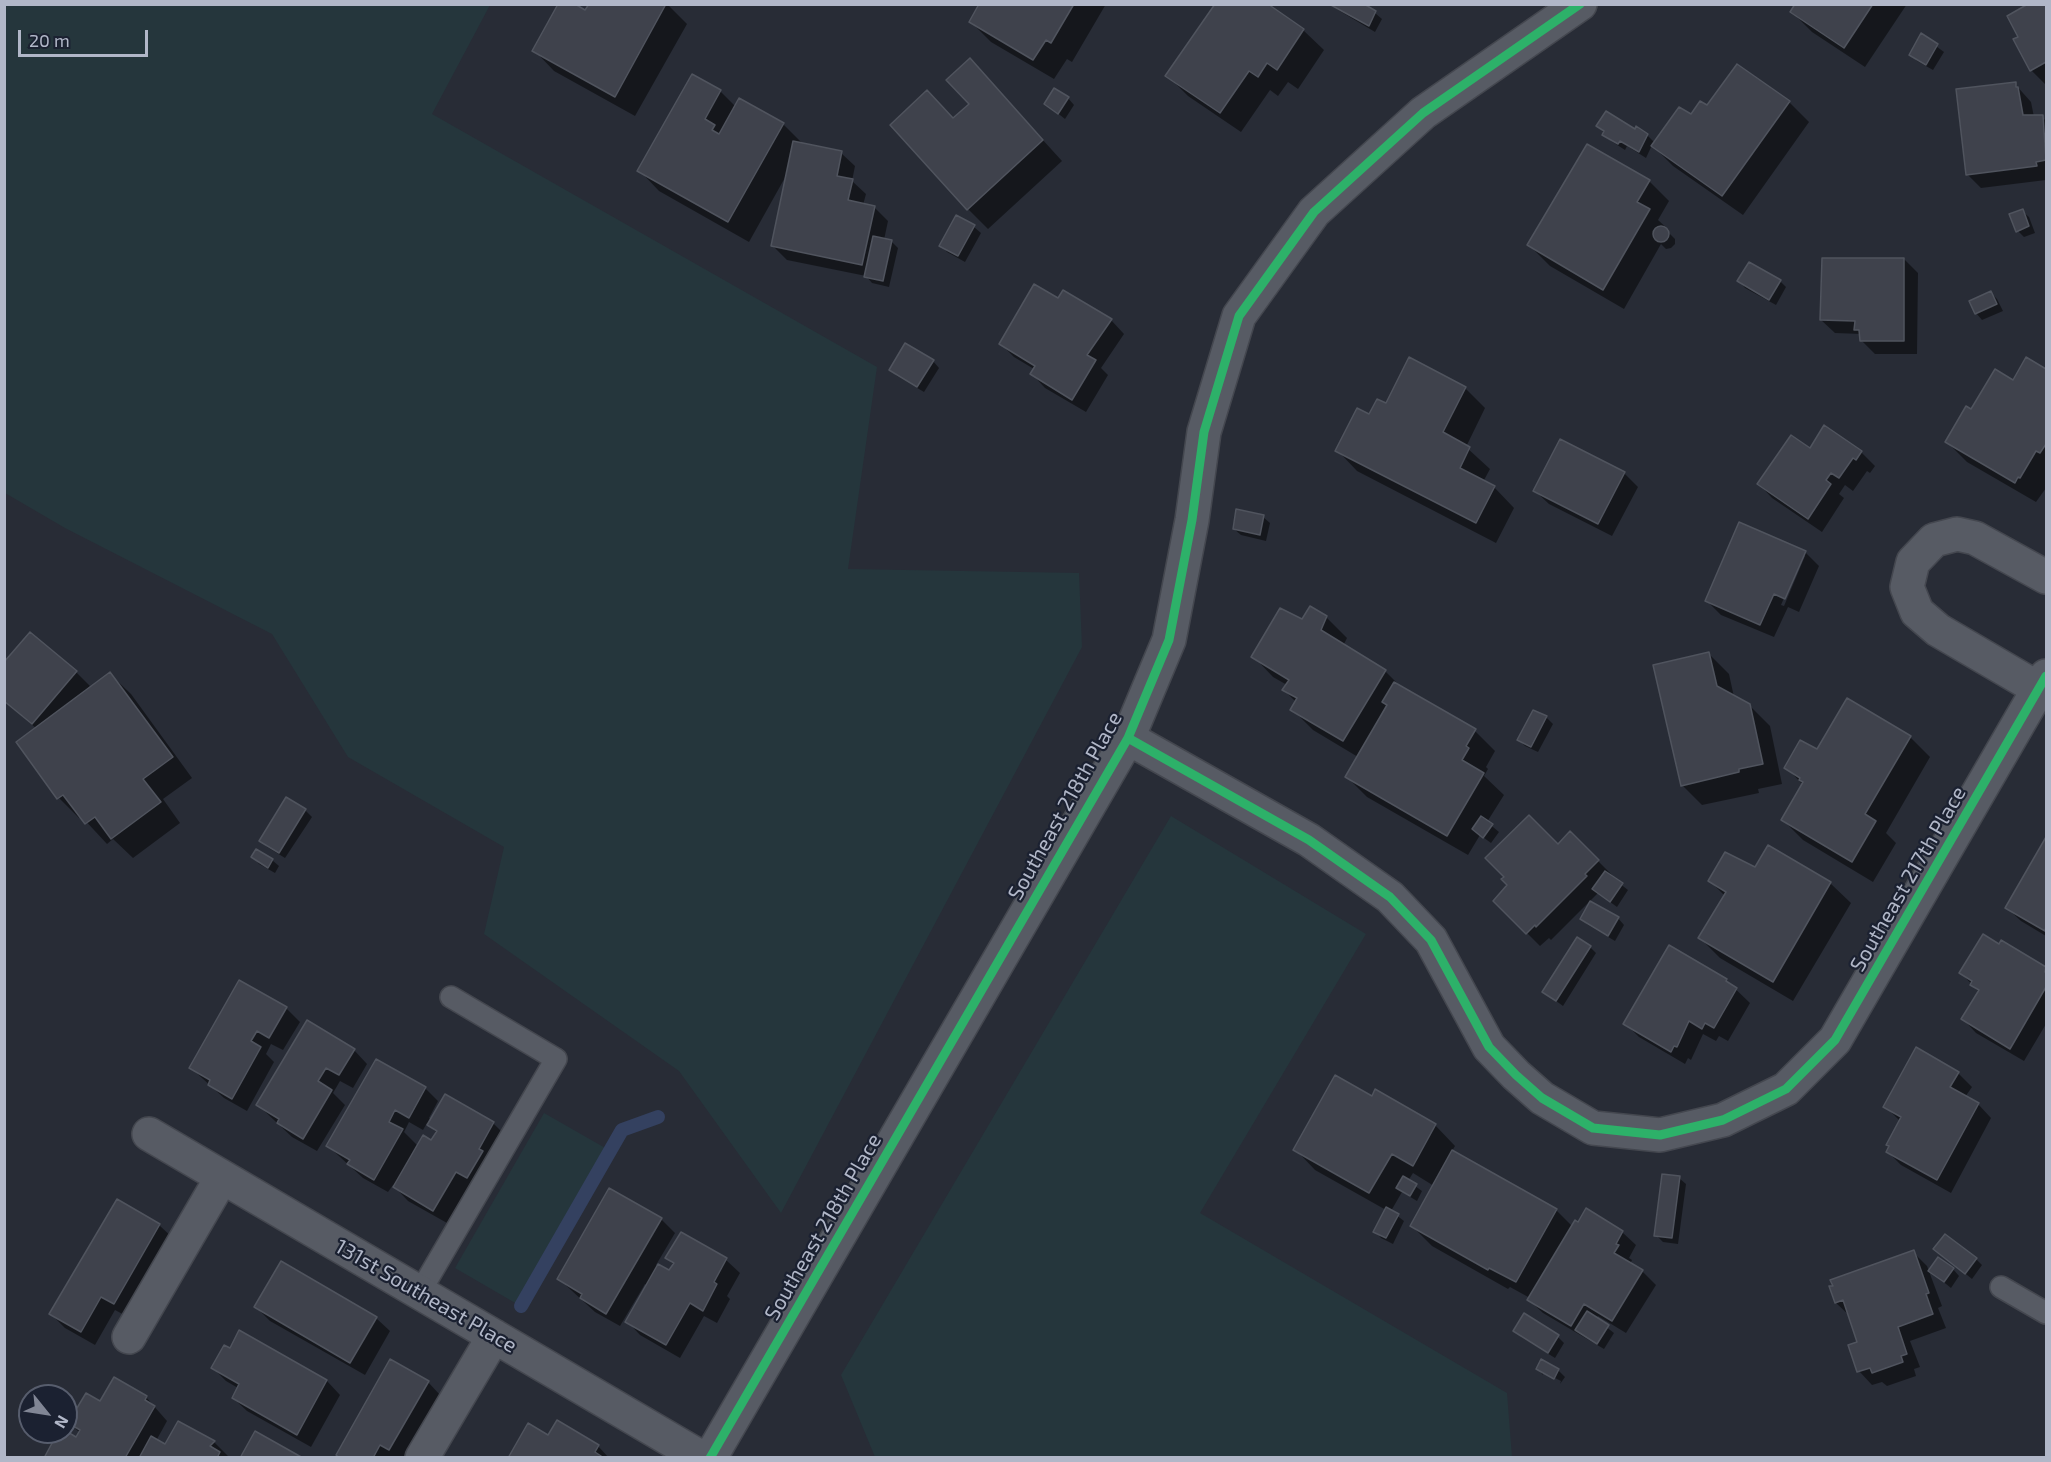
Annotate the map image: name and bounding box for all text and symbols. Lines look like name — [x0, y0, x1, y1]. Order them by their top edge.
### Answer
scale bar — [21, 18, 152, 56]
text: 20 m — [29, 29, 70, 51]
street label: Southeast 218th Place — [1003, 707, 1127, 905]
street label: Southeast 217th Place — [1845, 782, 1971, 976]
street label: Southeast 218th Place — [759, 1129, 887, 1325]
street label: 131st Southeast Place — [331, 1234, 521, 1358]
north arrow — [18, 1384, 78, 1444]
text: N — [51, 1412, 73, 1432]

